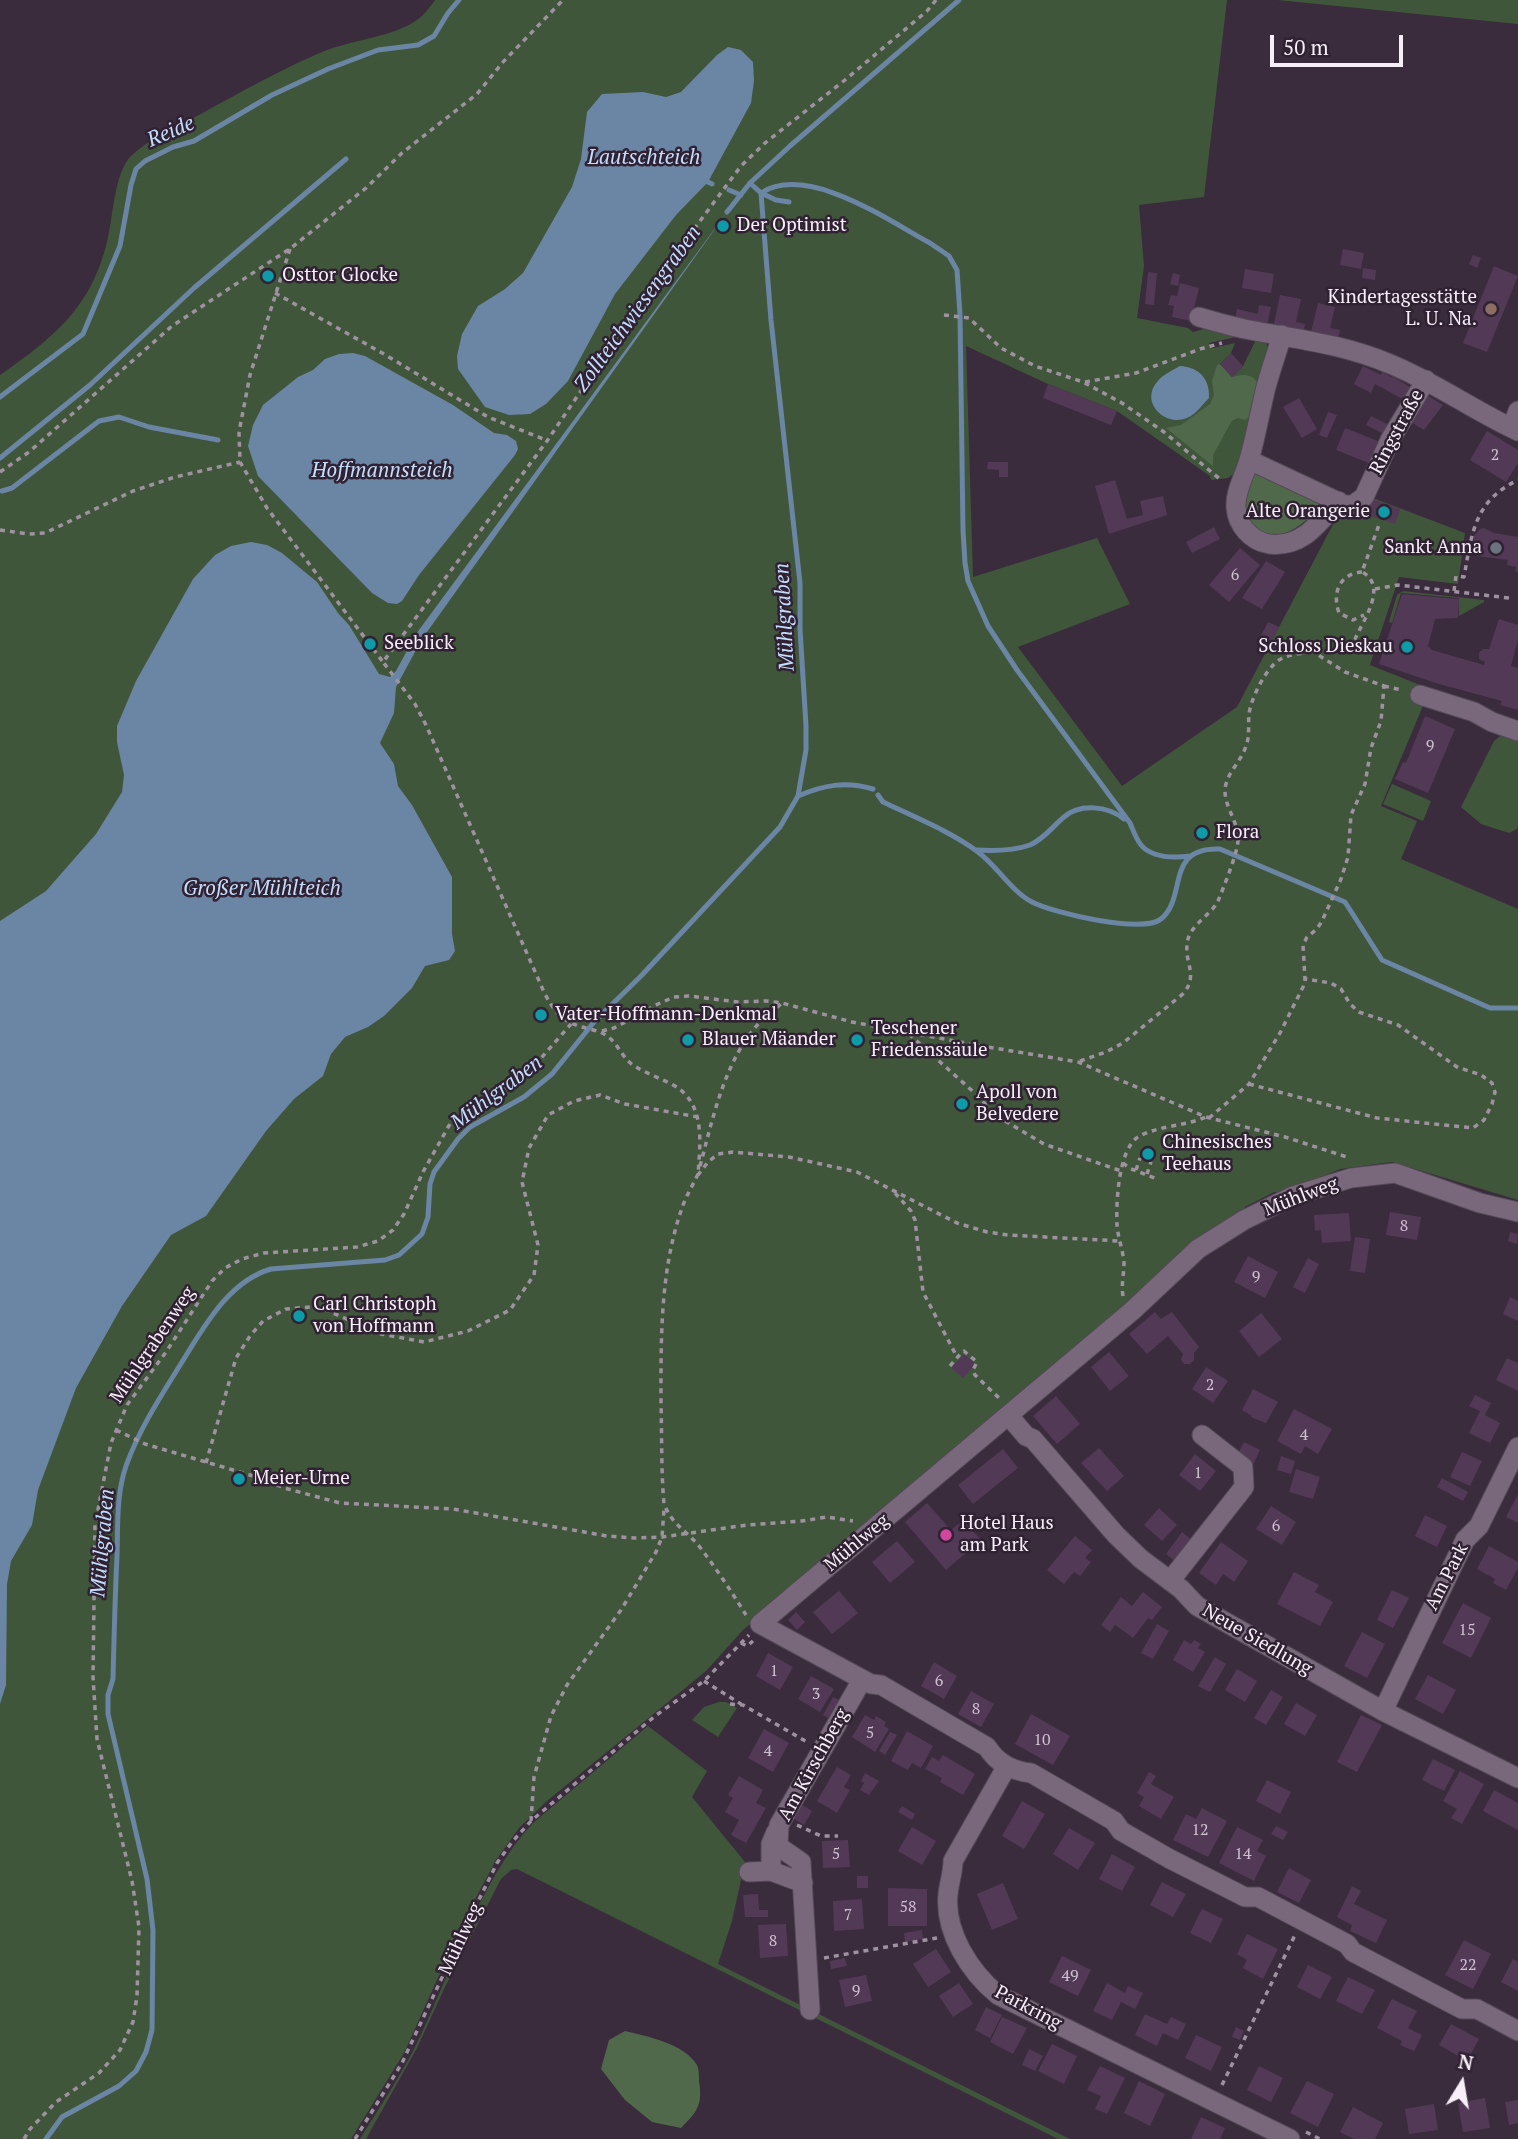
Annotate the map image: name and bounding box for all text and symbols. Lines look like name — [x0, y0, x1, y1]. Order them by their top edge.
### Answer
scale bar — [1273, 21, 1406, 65]
text: 50 m — [1283, 33, 1329, 61]
water label: Reide — [144, 111, 198, 153]
water label: Lautschteich — [588, 145, 700, 171]
place label: Der Optimist — [737, 215, 847, 237]
marker: Der Optimist — [715, 218, 731, 234]
water label: Zollteichwiesengraben — [569, 221, 707, 397]
place label: Osttor Glocke — [282, 265, 398, 287]
marker: Osttor Glocke — [260, 268, 276, 284]
place label: Kindertagesstätte L. U. Na. — [1327, 287, 1477, 331]
marker: Kindertagesstätte L. U. Na. — [1483, 301, 1499, 317]
street label: Ringstraße — [1365, 386, 1429, 478]
house number: 2 — [1491, 445, 1499, 465]
water label: Hoffmannsteich — [311, 458, 453, 484]
place label: Alte Orangerie — [1246, 501, 1370, 523]
marker: Alte Orangerie — [1376, 504, 1392, 520]
place label: Sankt Anna — [1384, 537, 1482, 559]
marker: Sankt Anna — [1488, 540, 1504, 556]
water label: Mühlgraben — [770, 562, 800, 672]
house number: 6 — [1231, 565, 1239, 585]
place label: Seeblick — [384, 633, 454, 655]
marker: Seeblick — [362, 636, 378, 652]
place label: Schloss Dieskau — [1258, 636, 1393, 658]
marker: Schloss Dieskau — [1399, 639, 1415, 655]
house number: 9 — [1426, 736, 1434, 756]
place label: Flora — [1216, 822, 1259, 844]
marker: Flora — [1194, 825, 1210, 841]
water label: Großer Mühlteich — [183, 876, 341, 902]
place label: Vater-Hoffmann-Denkmal — [555, 1004, 777, 1026]
marker: Vater-Hoffmann-Denkmal — [533, 1007, 549, 1023]
place label: Teschener Friedenssäule — [871, 1018, 988, 1062]
place label: Blauer Mäander — [702, 1029, 836, 1051]
marker: Blauer Mäander — [680, 1032, 696, 1048]
marker: Teschener Friedenssäule — [849, 1032, 865, 1048]
water label: Mühlgraben — [446, 1050, 548, 1136]
place label: Apoll von Belvedere — [976, 1082, 1059, 1126]
marker: Apoll von Belvedere — [954, 1096, 970, 1112]
place label: Chinesisches Teehaus — [1162, 1132, 1272, 1176]
marker: Chinesisches Teehaus — [1140, 1146, 1156, 1162]
street label: Mühlweg — [1261, 1172, 1341, 1222]
house number: 8 — [1400, 1216, 1408, 1236]
house number: 9 — [1252, 1267, 1260, 1287]
street label: Mühlgrabenweg — [106, 1282, 200, 1408]
place label: Carl Christoph von Hoffmann — [313, 1294, 437, 1338]
marker: Carl Christoph von Hoffmann — [291, 1308, 307, 1324]
house number: 2 — [1206, 1375, 1214, 1395]
house number: 4 — [1300, 1425, 1308, 1445]
house number: 1 — [1194, 1463, 1202, 1483]
place label: Meier-Urne — [253, 1468, 350, 1490]
marker: Meier-Urne — [231, 1471, 247, 1487]
water label: Mühlgraben — [86, 1488, 120, 1598]
street label: Mühlweg — [820, 1509, 894, 1577]
place label: Hotel Haus am Park — [960, 1513, 1054, 1557]
house number: 6 — [1272, 1516, 1280, 1536]
marker: Hotel Haus am Park — [938, 1527, 954, 1543]
street label: Am Park — [1421, 1540, 1473, 1614]
street label: Neue Siedlung — [1198, 1600, 1316, 1680]
house number: 15 — [1458, 1620, 1476, 1640]
house number: 1 — [770, 1661, 778, 1681]
house number: 6 — [935, 1671, 943, 1691]
house number: 3 — [812, 1684, 820, 1704]
house number: 8 — [972, 1699, 980, 1719]
street label: Am Kirschberg — [774, 1705, 854, 1825]
house number: 5 — [866, 1723, 874, 1743]
house number: 10 — [1033, 1730, 1051, 1750]
house number: 4 — [764, 1741, 772, 1761]
house number: 12 — [1191, 1820, 1209, 1840]
house number: 5 — [832, 1844, 840, 1864]
house number: 14 — [1234, 1844, 1252, 1864]
house number: 58 — [899, 1897, 917, 1917]
street label: Mühlweg — [434, 1899, 488, 1979]
house number: 7 — [844, 1905, 852, 1925]
house number: 8 — [769, 1931, 777, 1951]
house number: 22 — [1459, 1955, 1477, 1975]
house number: 49 — [1061, 1966, 1079, 1986]
house number: 9 — [852, 1981, 860, 2001]
street label: Parkring — [991, 1981, 1065, 2035]
north arrow — [1427, 2048, 1497, 2118]
text: N — [1457, 2048, 1476, 2076]

